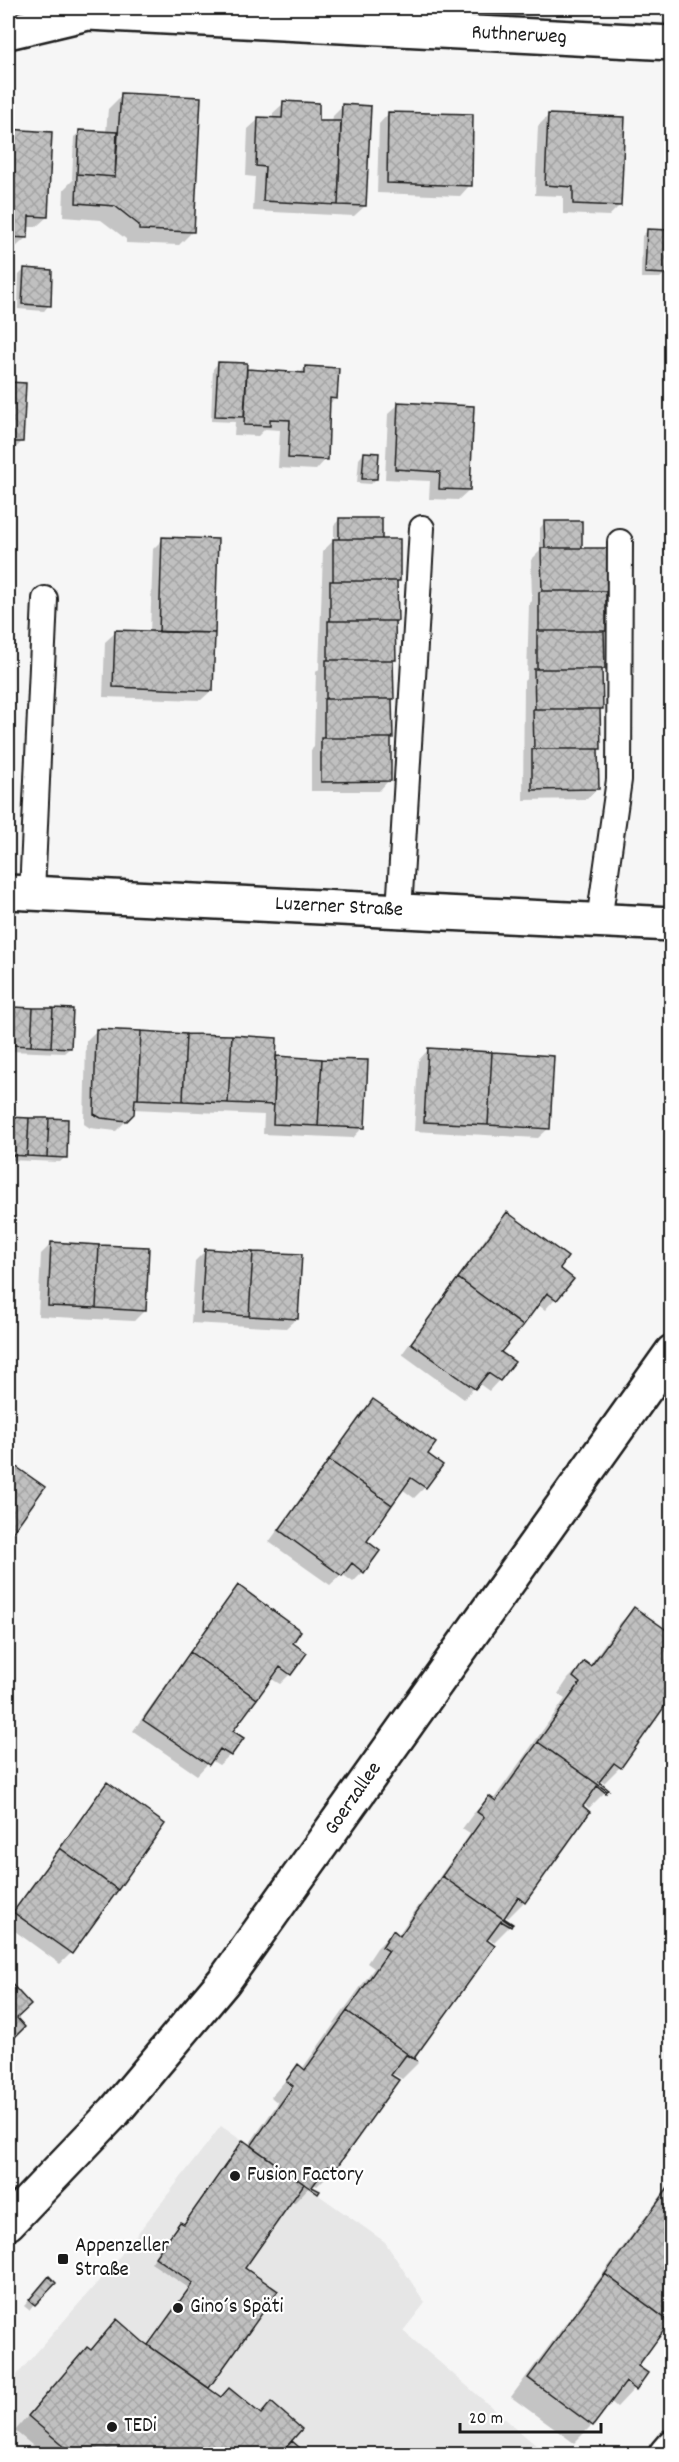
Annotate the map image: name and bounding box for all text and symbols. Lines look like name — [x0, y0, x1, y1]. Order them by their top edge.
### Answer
street label: Ruthnerweg — [471, 19, 567, 53]
street label: Luzerner Straße — [274, 890, 404, 926]
street label: Goerzallee — [318, 1756, 390, 1842]
place label: Fusion Factory — [247, 2161, 363, 2191]
marker: Fusion Factory — [228, 2169, 242, 2183]
place label: Appenzeller Straße — [75, 2232, 169, 2286]
marker: Appenzeller Straße — [56, 2252, 70, 2266]
place label: Gino´s Späti — [190, 2293, 284, 2323]
marker: Gino´s Späti — [171, 2301, 185, 2315]
scale bar — [460, 2396, 601, 2434]
text: 20 m — [469, 2407, 503, 2432]
place label: TEDi — [124, 2412, 157, 2442]
marker: TEDi — [105, 2420, 119, 2434]

